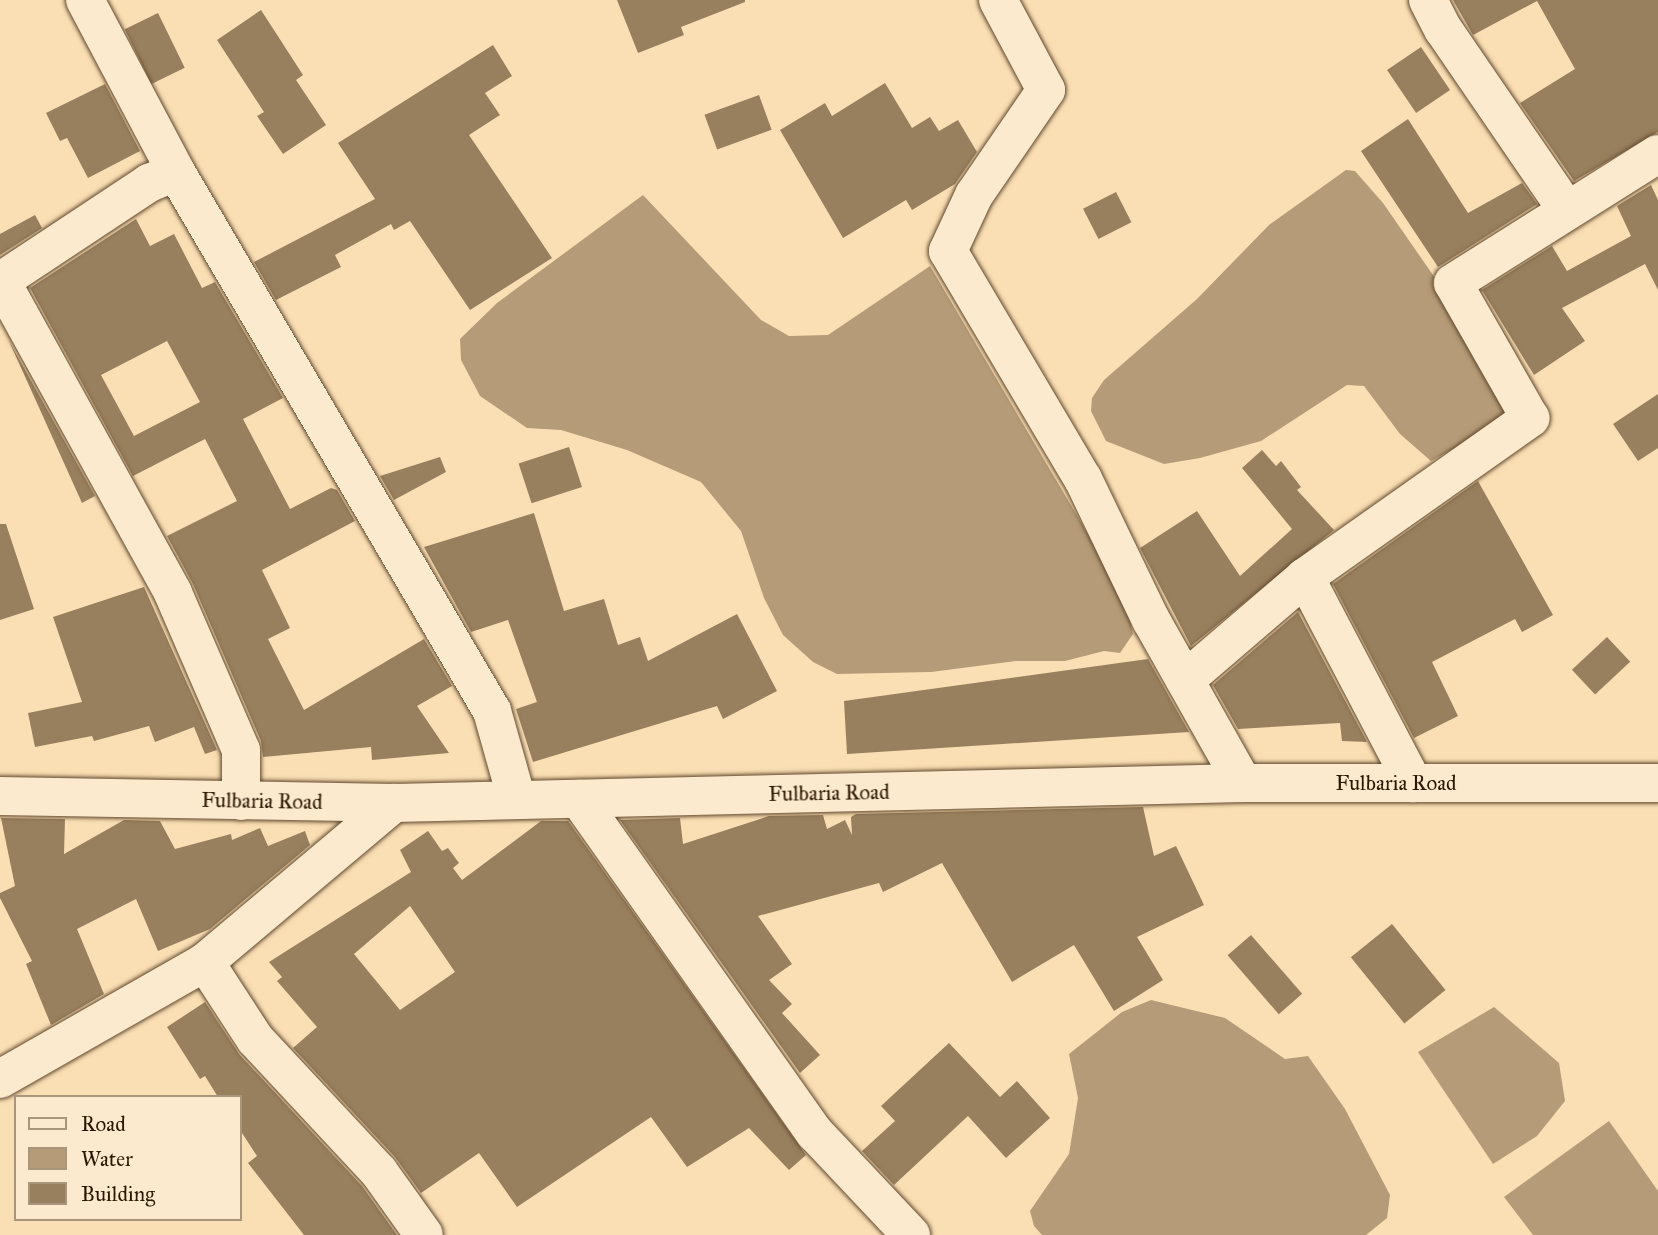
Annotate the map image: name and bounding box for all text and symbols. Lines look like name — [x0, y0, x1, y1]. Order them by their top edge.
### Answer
street label: Fulbaria Road — [1335, 770, 1457, 796]
street label: Fulbaria Road — [768, 779, 890, 807]
street label: Fulbaria Road — [201, 787, 323, 815]
legend — [14, 1095, 242, 1221]
text: Road — [81, 1111, 126, 1137]
text: Water — [81, 1146, 133, 1172]
text: Building — [81, 1181, 155, 1207]

